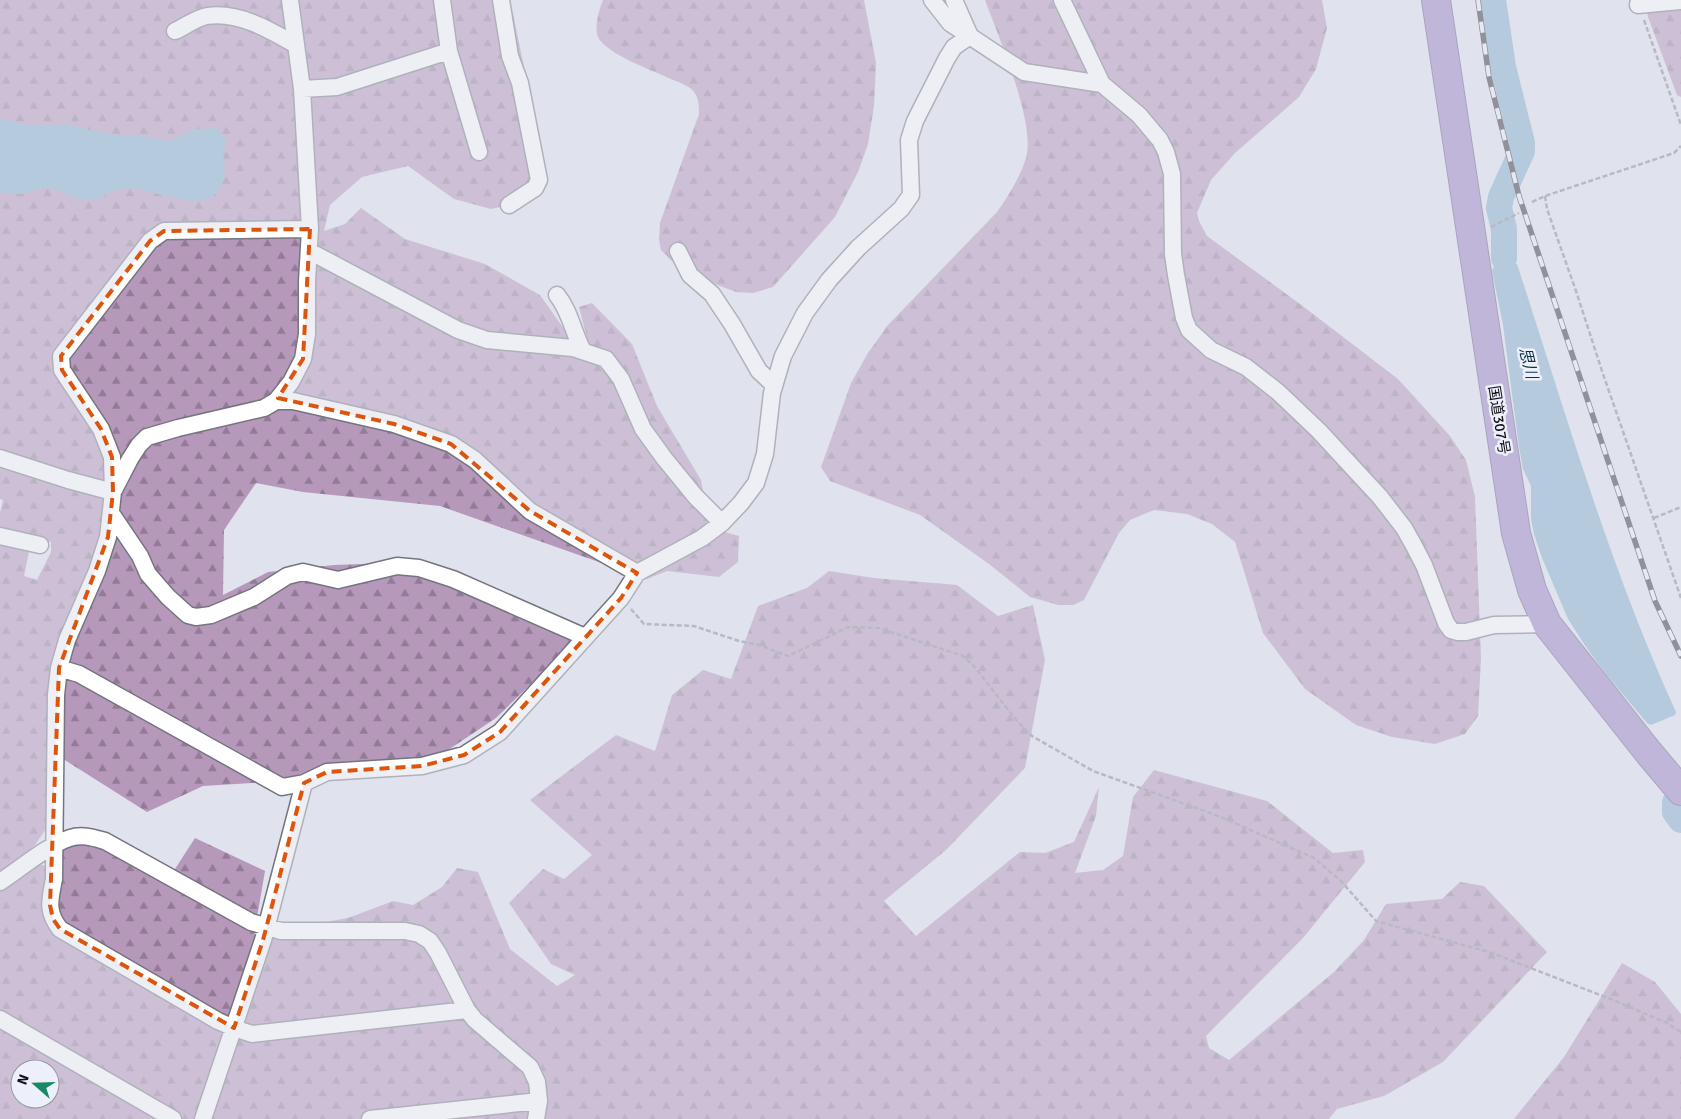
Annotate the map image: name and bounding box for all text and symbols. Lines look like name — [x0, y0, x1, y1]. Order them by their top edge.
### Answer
water label: 思川 — [1514, 345, 1542, 383]
street label: 国道307号 — [1485, 384, 1513, 456]
north arrow — [10, 1059, 60, 1109]
text: N — [14, 1072, 33, 1087]

